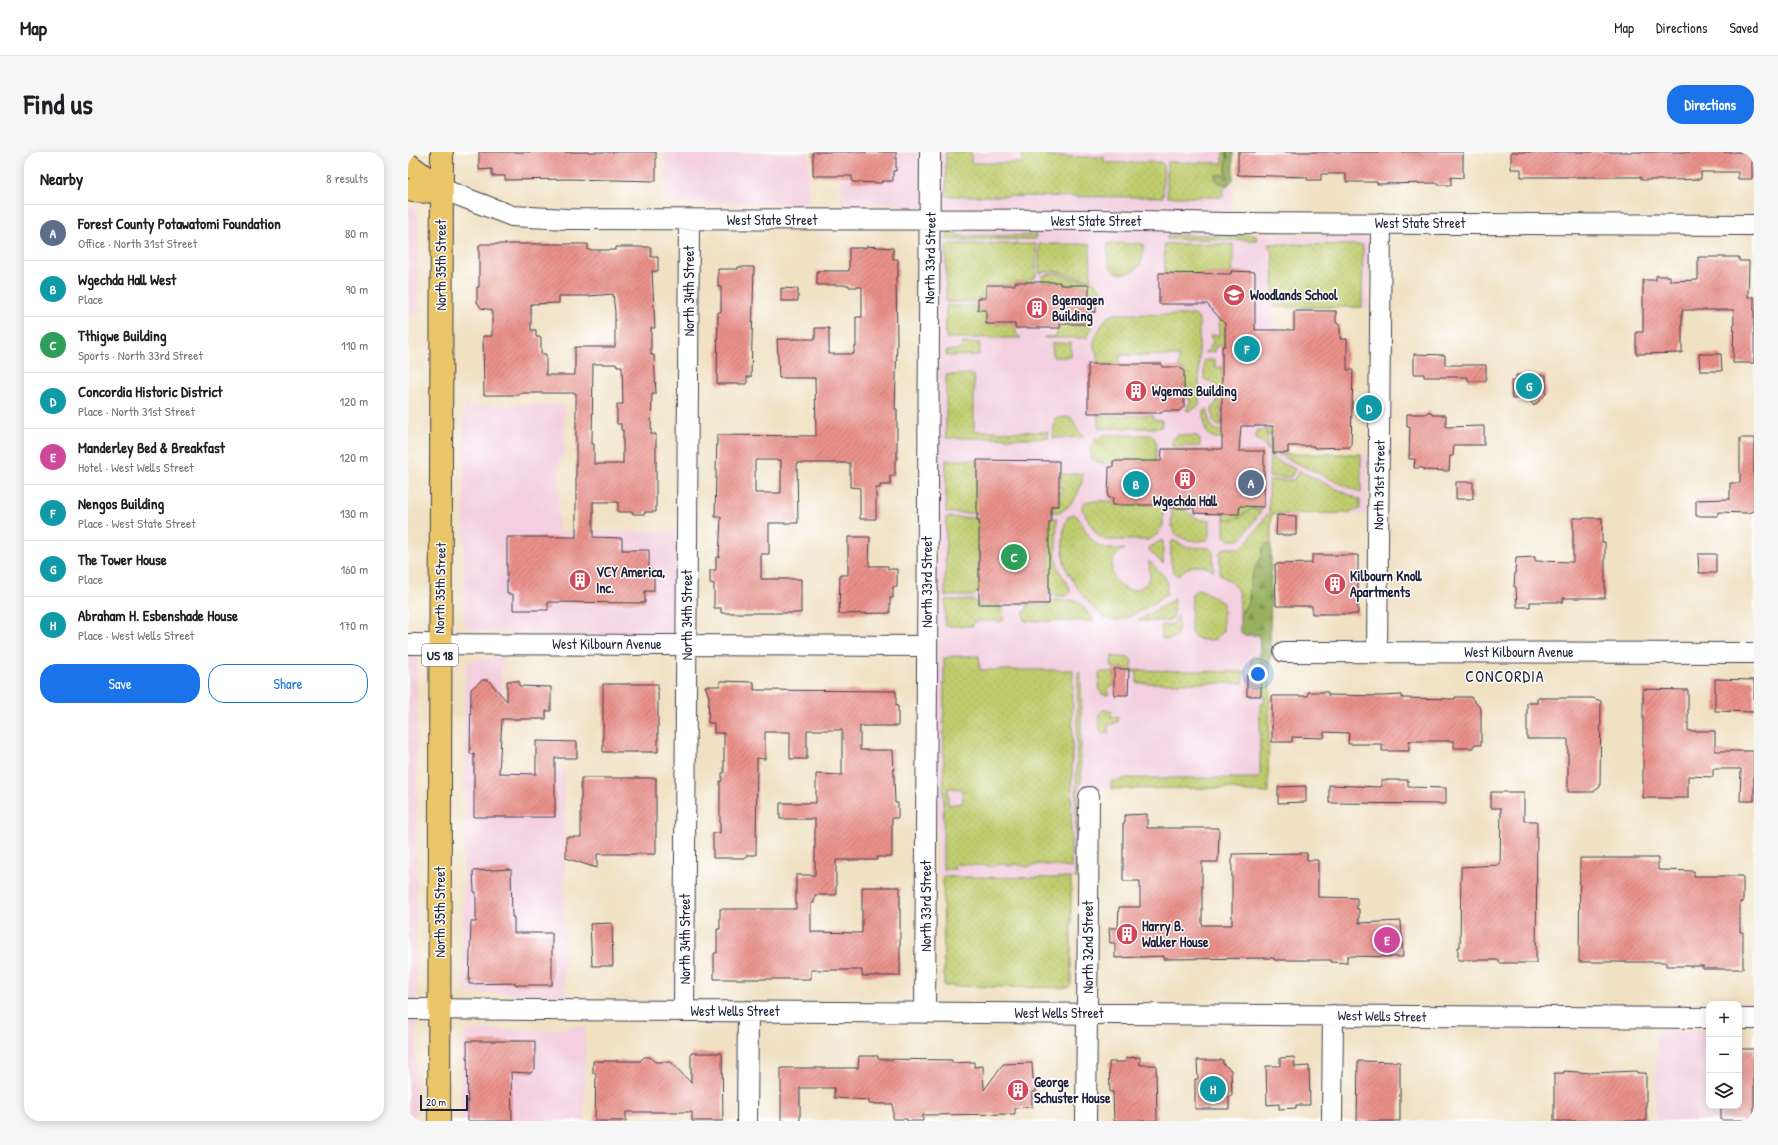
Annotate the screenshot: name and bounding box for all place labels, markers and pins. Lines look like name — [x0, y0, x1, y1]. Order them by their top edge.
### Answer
school or university icon: Woodlands School — [1221, 282, 1247, 308]
place label: Woodlands School — [1250, 285, 1338, 304]
place label: Bgemagen Building — [1052, 290, 1104, 327]
building icon: Bgemagen Building — [1024, 295, 1050, 321]
pin: F — [1234, 334, 1260, 364]
pin: G — [1516, 371, 1542, 401]
building icon: Wgemas Building — [1123, 378, 1149, 404]
place label: Wgemas Building — [1152, 381, 1237, 402]
pin: D — [1356, 393, 1382, 423]
building icon: Wgechda Hall — [1172, 466, 1198, 492]
pin: A — [1238, 468, 1264, 498]
pin: B — [1123, 469, 1149, 499]
place label: Wgechda Hall — [1153, 491, 1218, 512]
pin: C — [1001, 542, 1027, 572]
place label: VCY America, Inc. — [596, 562, 665, 597]
place label: Kilbourn Knoll Apartments — [1350, 566, 1422, 603]
building icon: VCY America, Inc. — [567, 567, 593, 593]
building icon: Kilbourn Knoll Apartments — [1322, 571, 1348, 597]
place label: Harry B. Walker House — [1142, 916, 1209, 951]
building icon: Harry B. Walker House — [1114, 921, 1140, 947]
pin: E — [1374, 925, 1400, 955]
place label: George Schuster House — [1034, 1072, 1111, 1107]
pin: H — [1200, 1074, 1226, 1104]
building icon: George Schuster House — [1005, 1077, 1031, 1103]

